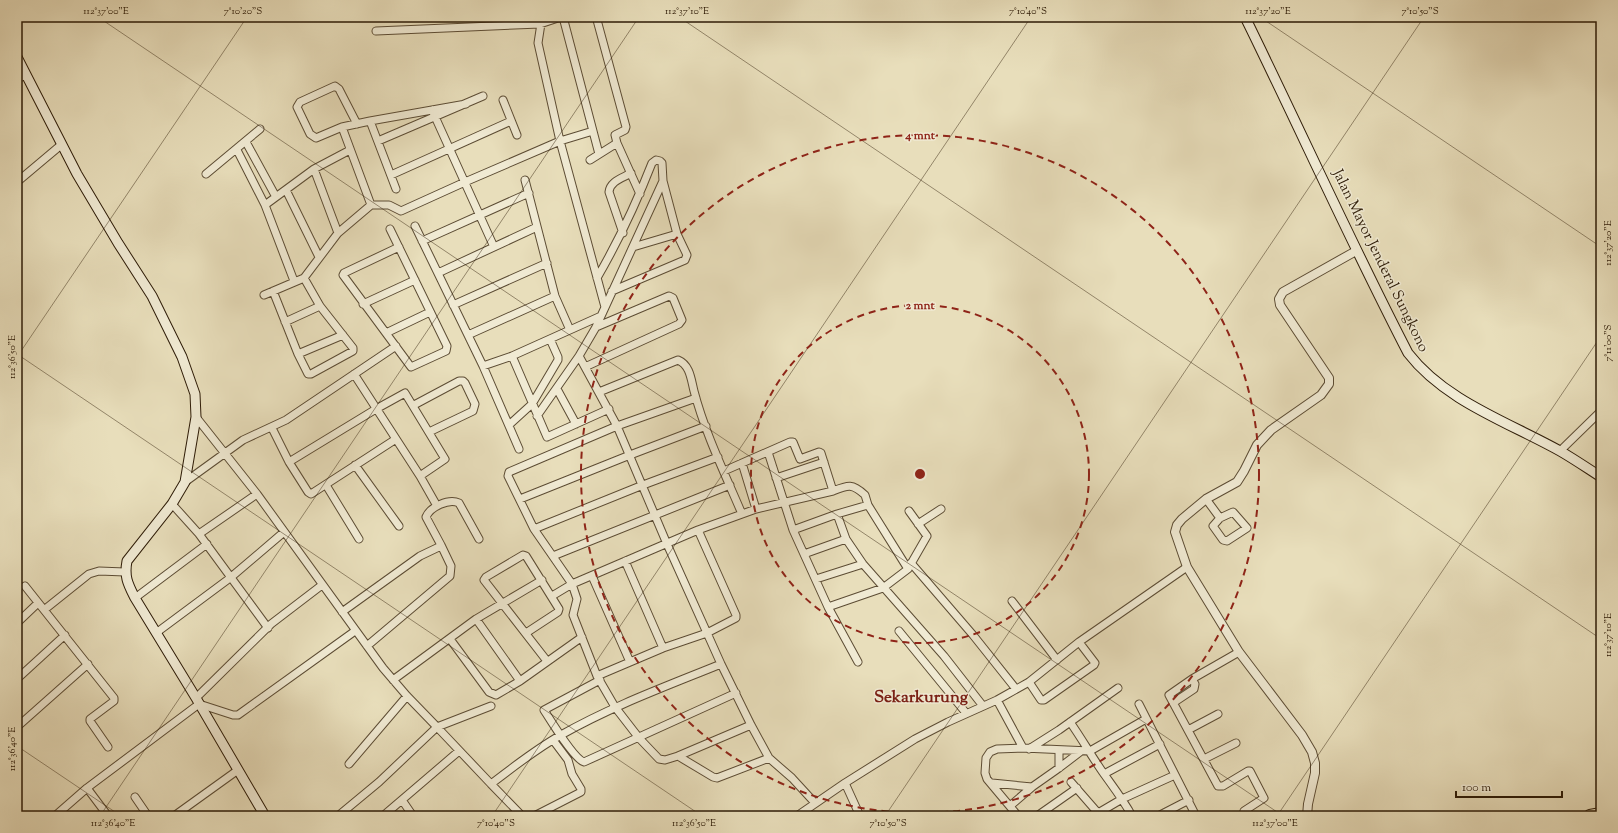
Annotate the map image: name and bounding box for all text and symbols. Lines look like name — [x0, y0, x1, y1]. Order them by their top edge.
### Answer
text: 112°37'00"E — [83, 4, 129, 19]
text: 7°10'20"S — [224, 4, 262, 19]
text: 112°37'10"E — [665, 4, 709, 19]
text: 7°10'40"S — [1009, 4, 1047, 19]
text: 112°37'20"E — [1245, 4, 1291, 19]
text: 7°10'50"S — [1401, 4, 1439, 19]
text: 4 mnt — [904, 127, 936, 145]
street label: Jalan Mayor Jenderal Sungkono — [1326, 165, 1434, 356]
text: 112°37'20"E — [1601, 220, 1616, 266]
text: 2 mnt — [905, 297, 935, 315]
text: 7°11'00"S — [1601, 324, 1616, 362]
text: 112°36'50"E — [5, 335, 20, 379]
centre of rings — [913, 467, 927, 481]
text: 112°37'10"E — [1601, 613, 1616, 657]
district label: Sekarkurung — [874, 686, 969, 710]
text: 112°36'40"E — [5, 727, 20, 771]
scale bar — [1456, 773, 1562, 799]
text: 100 m — [1462, 779, 1491, 797]
text: 112°36'40"E — [91, 816, 135, 831]
text: 7°10'40"S — [477, 816, 515, 831]
text: 112°36'50"E — [672, 816, 716, 831]
text: 7°10'50"S — [869, 816, 907, 831]
text: 112°37'00"E — [1252, 816, 1298, 831]

